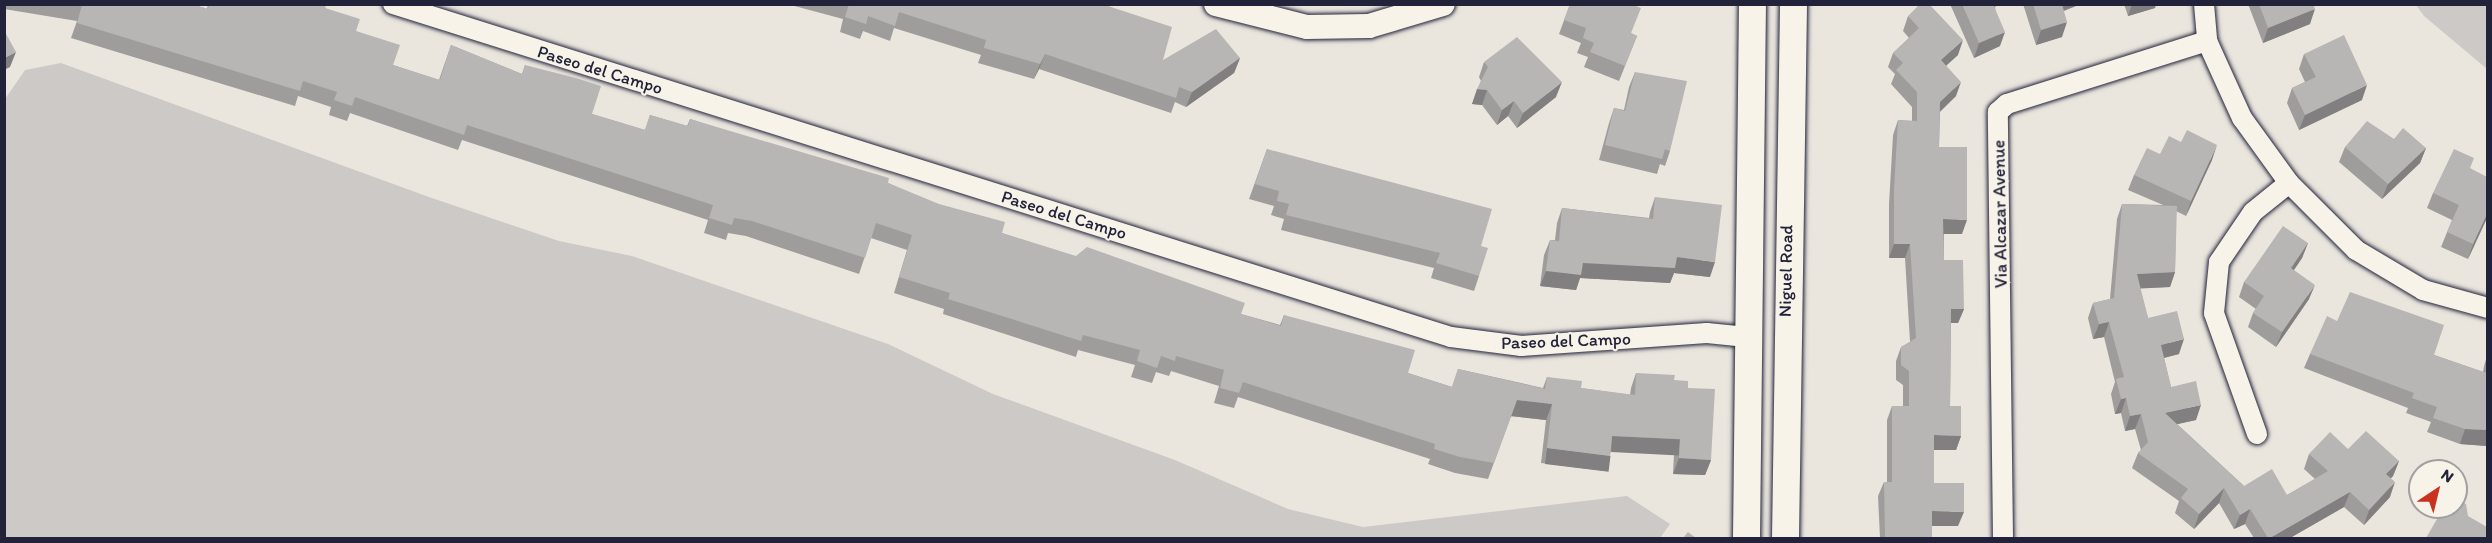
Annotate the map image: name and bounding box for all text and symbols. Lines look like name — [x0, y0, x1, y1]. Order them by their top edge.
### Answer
street label: Paseo del Campo — [534, 41, 666, 99]
street label: Via Alcazar Avenue — [1988, 140, 2012, 288]
street label: Paseo del Campo — [998, 186, 1130, 244]
street label: Niguel Road — [1774, 225, 1798, 317]
street label: Paseo del Campo — [1500, 328, 1632, 354]
north arrow — [2408, 459, 2468, 519]
text: N — [2438, 465, 2457, 486]

